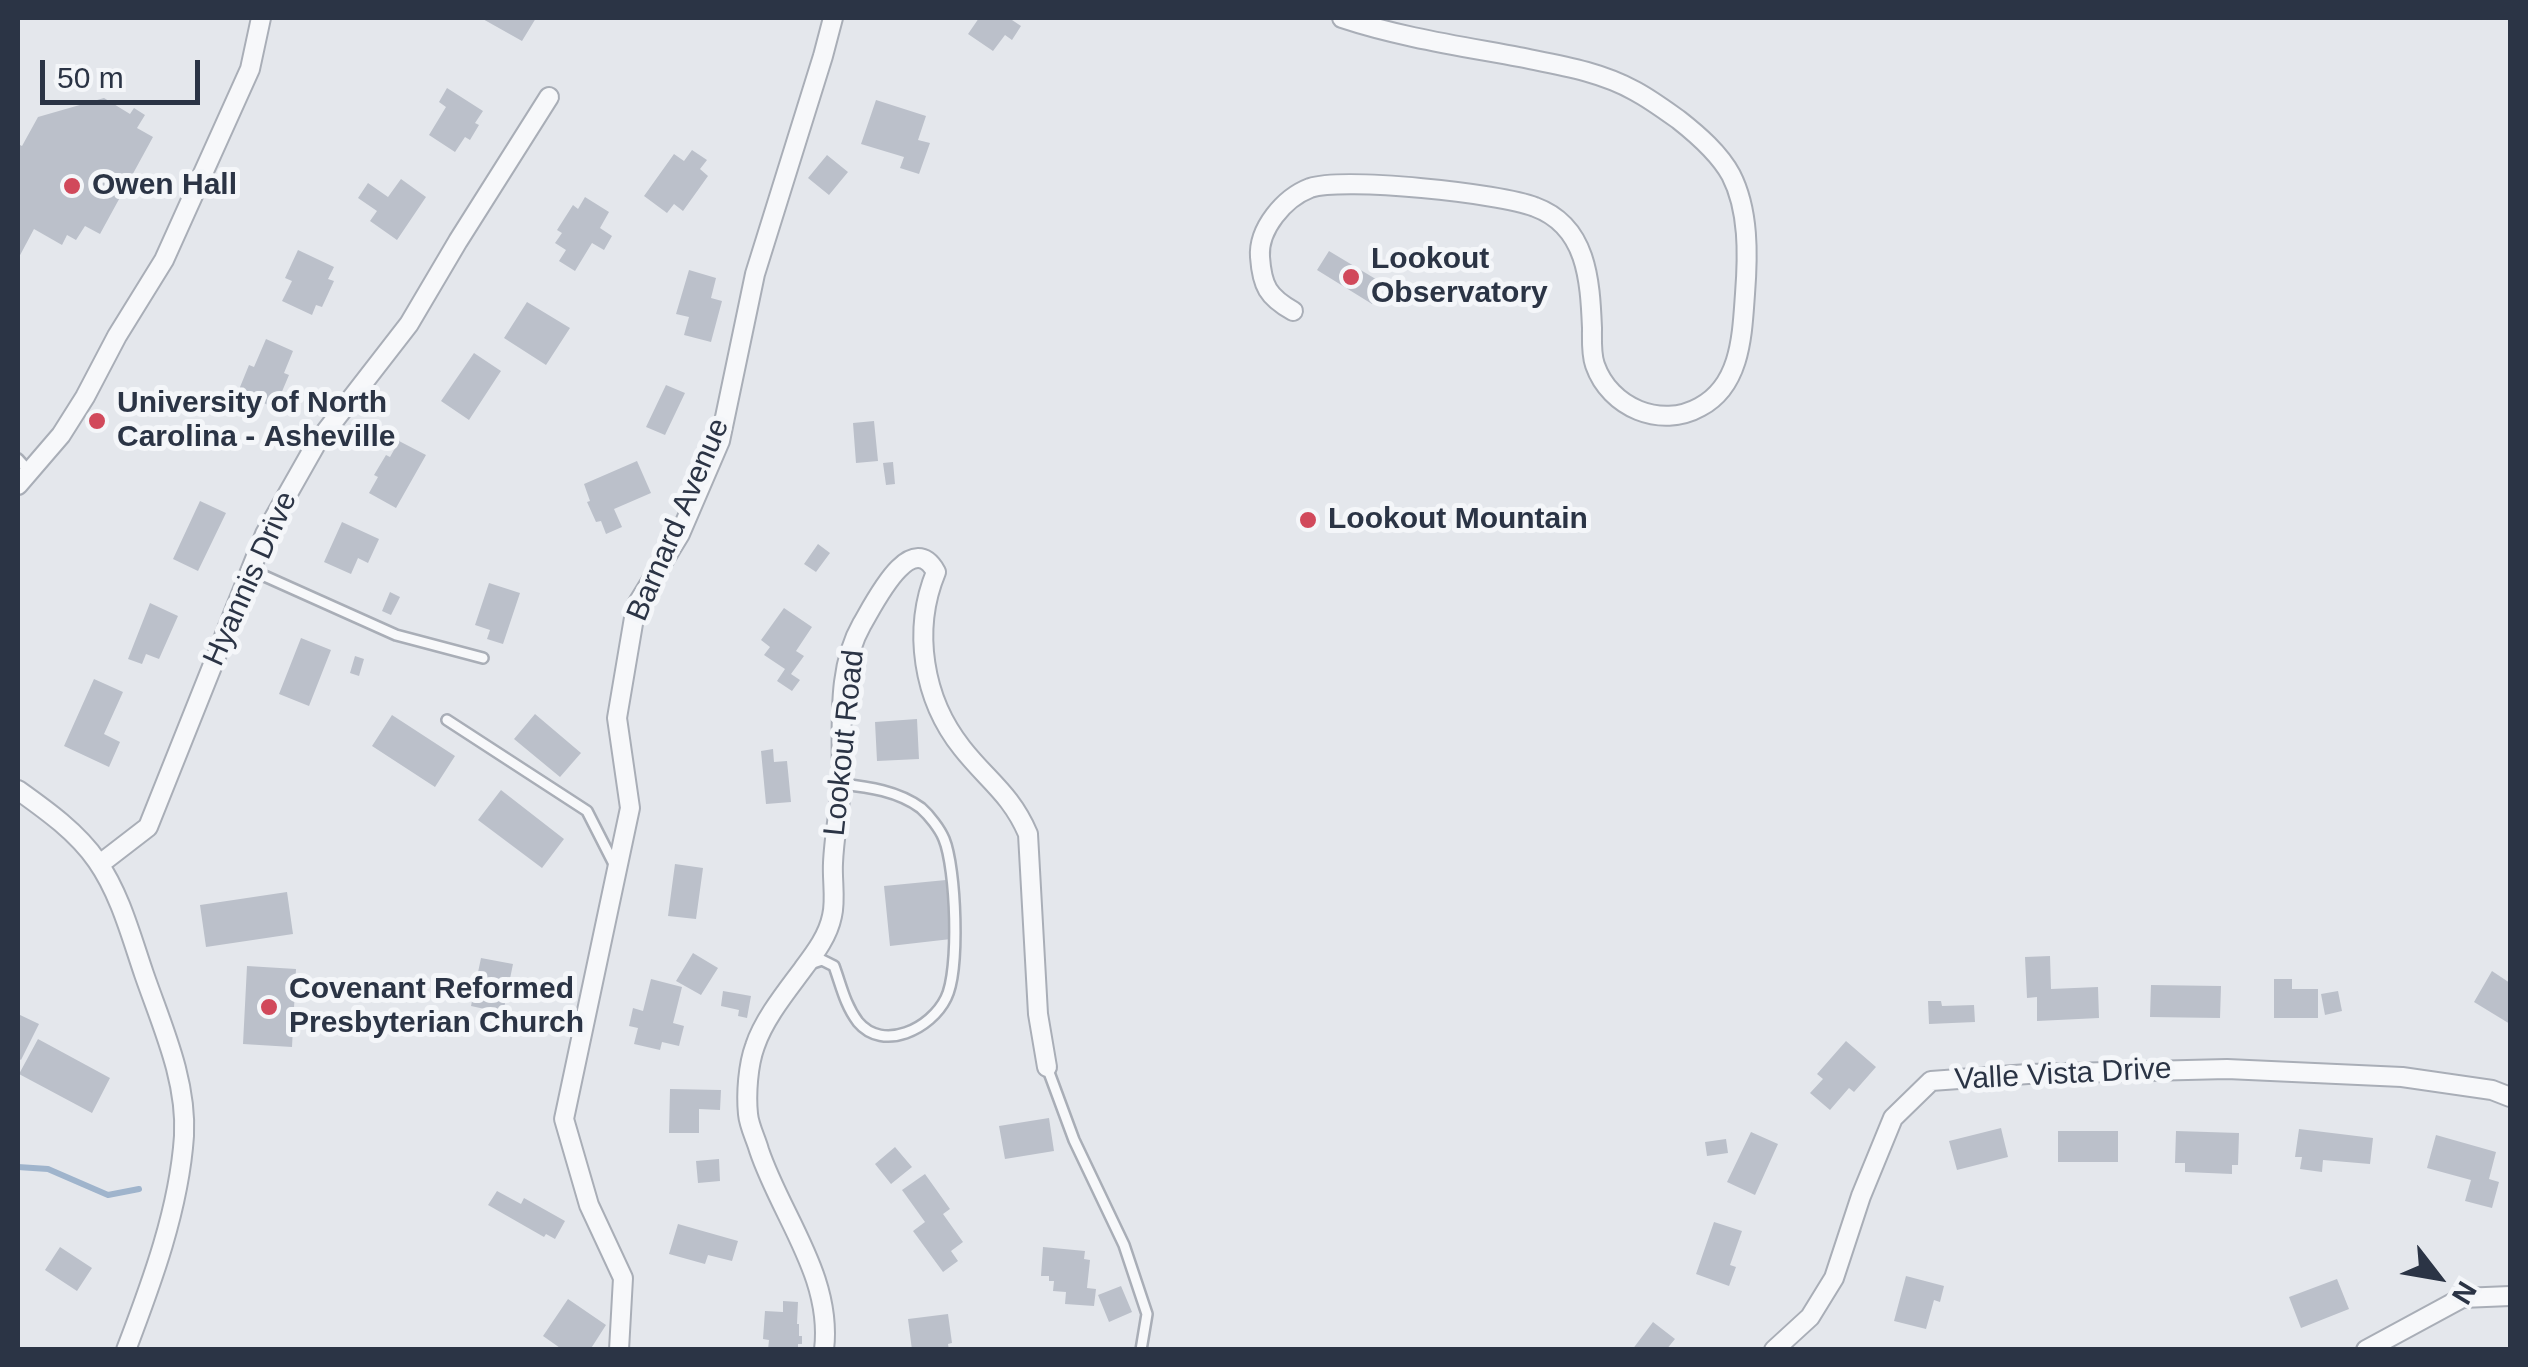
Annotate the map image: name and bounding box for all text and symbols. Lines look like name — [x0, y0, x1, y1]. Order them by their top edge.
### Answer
scale bar — [45, 40, 205, 102]
text: 50 m — [57, 61, 124, 94]
place label: Owen Hall — [92, 168, 237, 204]
marker: Owen Hall — [61, 175, 83, 197]
place label: Lookout Observatory — [1371, 242, 1548, 312]
marker: Lookout Observatory — [1340, 266, 1362, 288]
place label: University of North Carolina - Asheville — [117, 386, 395, 456]
marker: University of North Carolina - Asheville — [86, 410, 108, 432]
street label: Barnard Avenue — [620, 413, 738, 627]
street label: Hyannis Drive — [197, 486, 305, 672]
place label: Lookout Mountain — [1328, 502, 1588, 538]
marker: Lookout Mountain — [1297, 509, 1319, 531]
street label: Lookout Road — [817, 648, 873, 838]
place label: Covenant Reformed Presbyterian Church — [289, 972, 584, 1042]
marker: Covenant Reformed Presbyterian Church — [258, 996, 280, 1018]
street label: Valle Vista Drive — [1954, 1051, 2172, 1099]
north arrow — [2388, 1227, 2488, 1327]
text: N — [2446, 1276, 2483, 1309]

